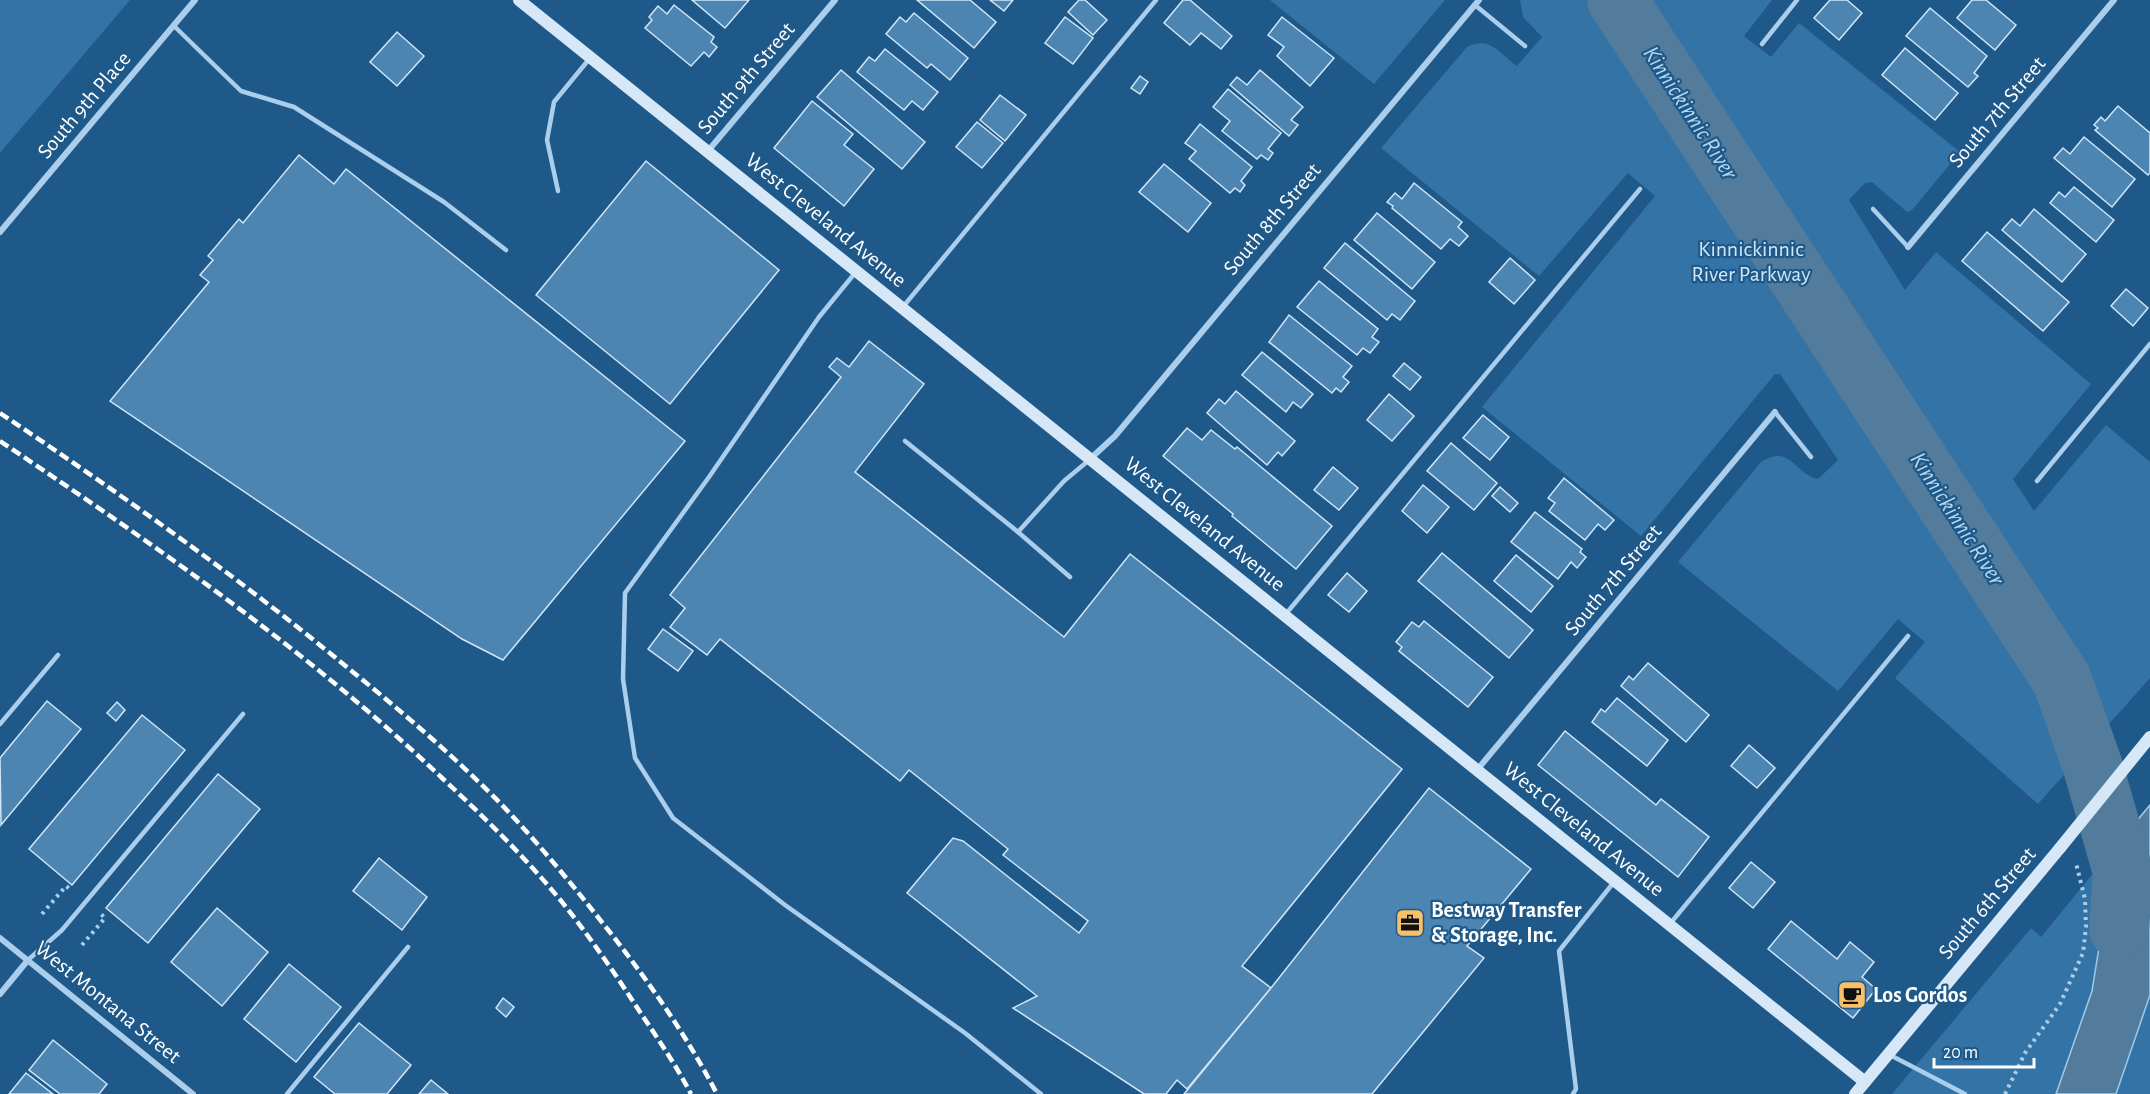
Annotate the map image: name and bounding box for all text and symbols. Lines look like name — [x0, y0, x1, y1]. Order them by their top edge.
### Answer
street label: South 9th Street — [693, 18, 799, 138]
water label: Kinnickinnic River — [1638, 42, 1742, 185]
street label: South 9th Place — [33, 47, 135, 163]
street label: South 7th Street — [1945, 52, 2049, 172]
street label: West Cleveland Avenue — [741, 149, 911, 291]
street label: South 8th Street — [1219, 159, 1325, 279]
park label: Kinnickinnic River Parkway — [1691, 238, 1811, 285]
water label: Kinnickinnic River — [1905, 448, 2009, 591]
street label: West Cleveland Avenue — [1120, 453, 1290, 595]
street label: South 7th Street — [1561, 520, 1665, 640]
street label: West Cleveland Avenue — [1499, 758, 1669, 900]
street label: South 6th Street — [1934, 843, 2040, 963]
place label: Bestway Transfer & Storage, Inc. — [1431, 899, 1582, 946]
office icon: Bestway Transfer & Storage, Inc. — [1394, 907, 1426, 939]
street label: West Montana Street — [31, 937, 185, 1067]
cafe icon: Los Gordos — [1836, 979, 1868, 1011]
place label: Los Gordos — [1873, 984, 1967, 1006]
scale bar — [1934, 1031, 2034, 1069]
text: 20 m — [1943, 1044, 1978, 1062]

